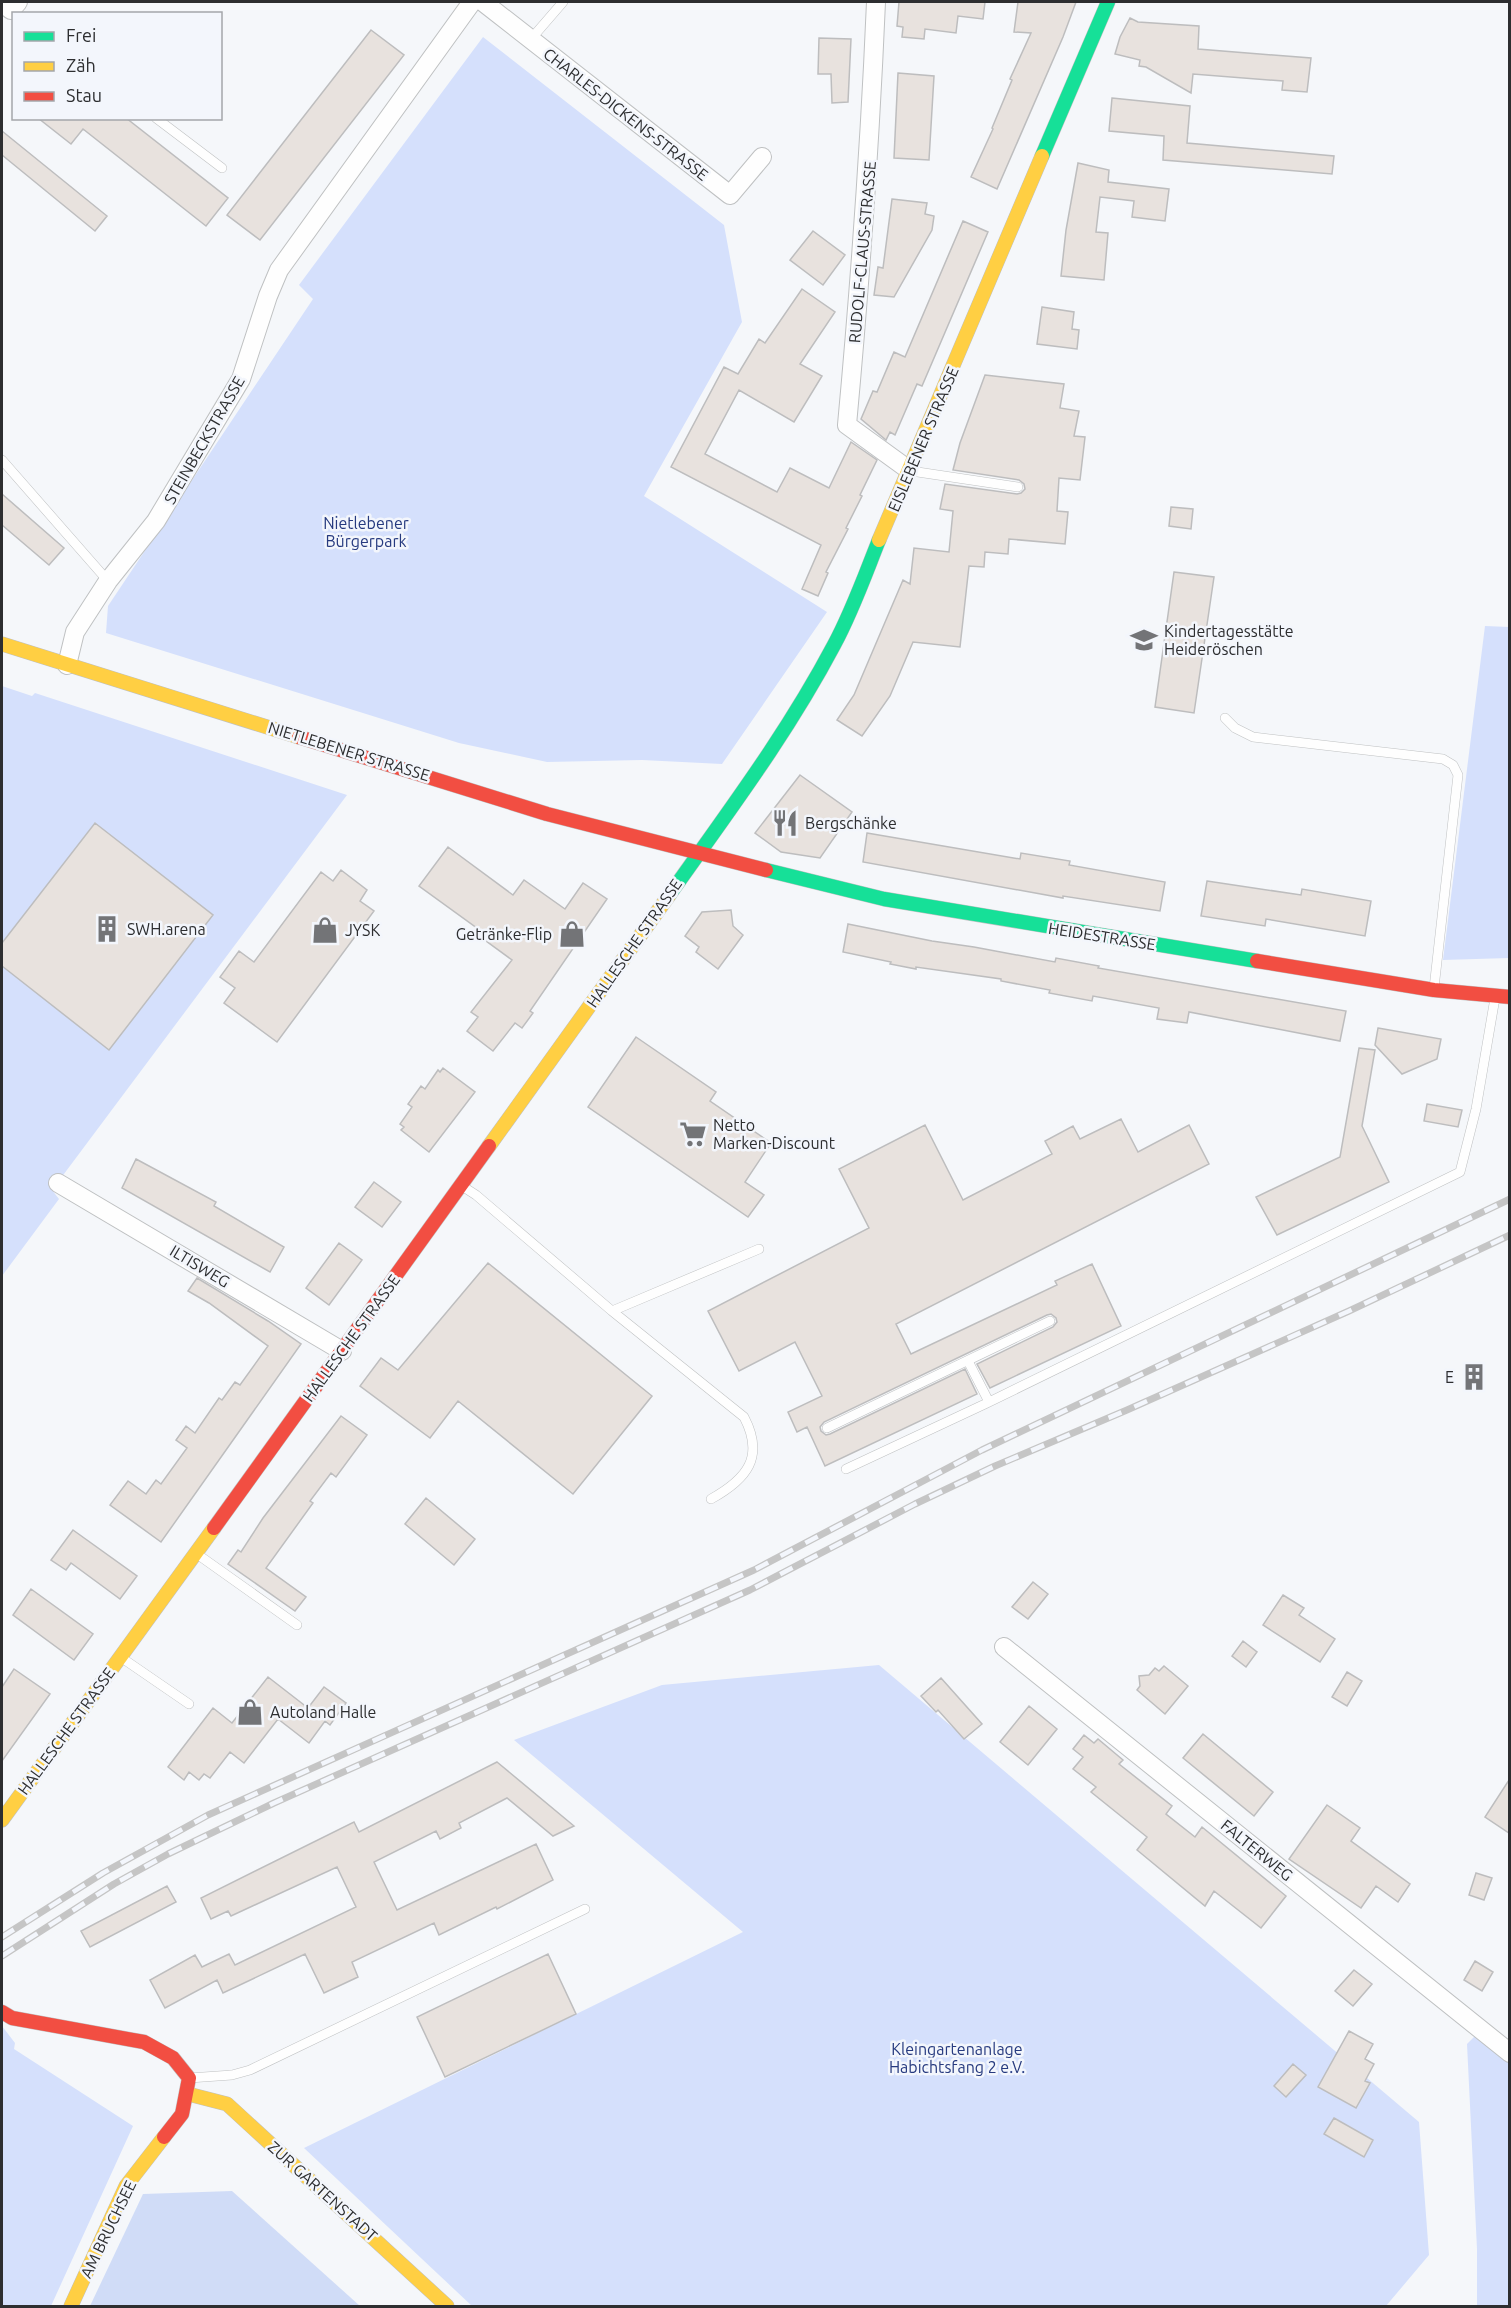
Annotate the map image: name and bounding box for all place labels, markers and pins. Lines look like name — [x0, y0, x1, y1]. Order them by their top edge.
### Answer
place label: Kindertagesstätte Heideröschen — [1164, 622, 1294, 658]
school or university icon: Kindertagesstätte Heideröschen — [1129, 625, 1159, 655]
restaurant icon: Bergschänke — [770, 808, 800, 838]
place label: Bergschänke — [805, 814, 897, 832]
building icon: SWH.arena — [92, 914, 122, 944]
shop icon: JYSK — [310, 915, 340, 945]
shop icon: Getränke-Flip — [557, 919, 587, 949]
place label: SWH.arena — [127, 920, 206, 938]
place label: JYSK — [345, 921, 381, 939]
place label: Getränke-Flip — [456, 925, 552, 943]
place label: Netto Marken-Discount — [713, 1116, 836, 1152]
supermarket icon: Netto Marken-Discount — [678, 1119, 708, 1149]
building icon: E — [1459, 1362, 1489, 1392]
place label: E — [1445, 1368, 1454, 1386]
shop icon: Autoland Halle — [235, 1697, 265, 1727]
place label: Autoland Halle — [270, 1703, 376, 1721]

